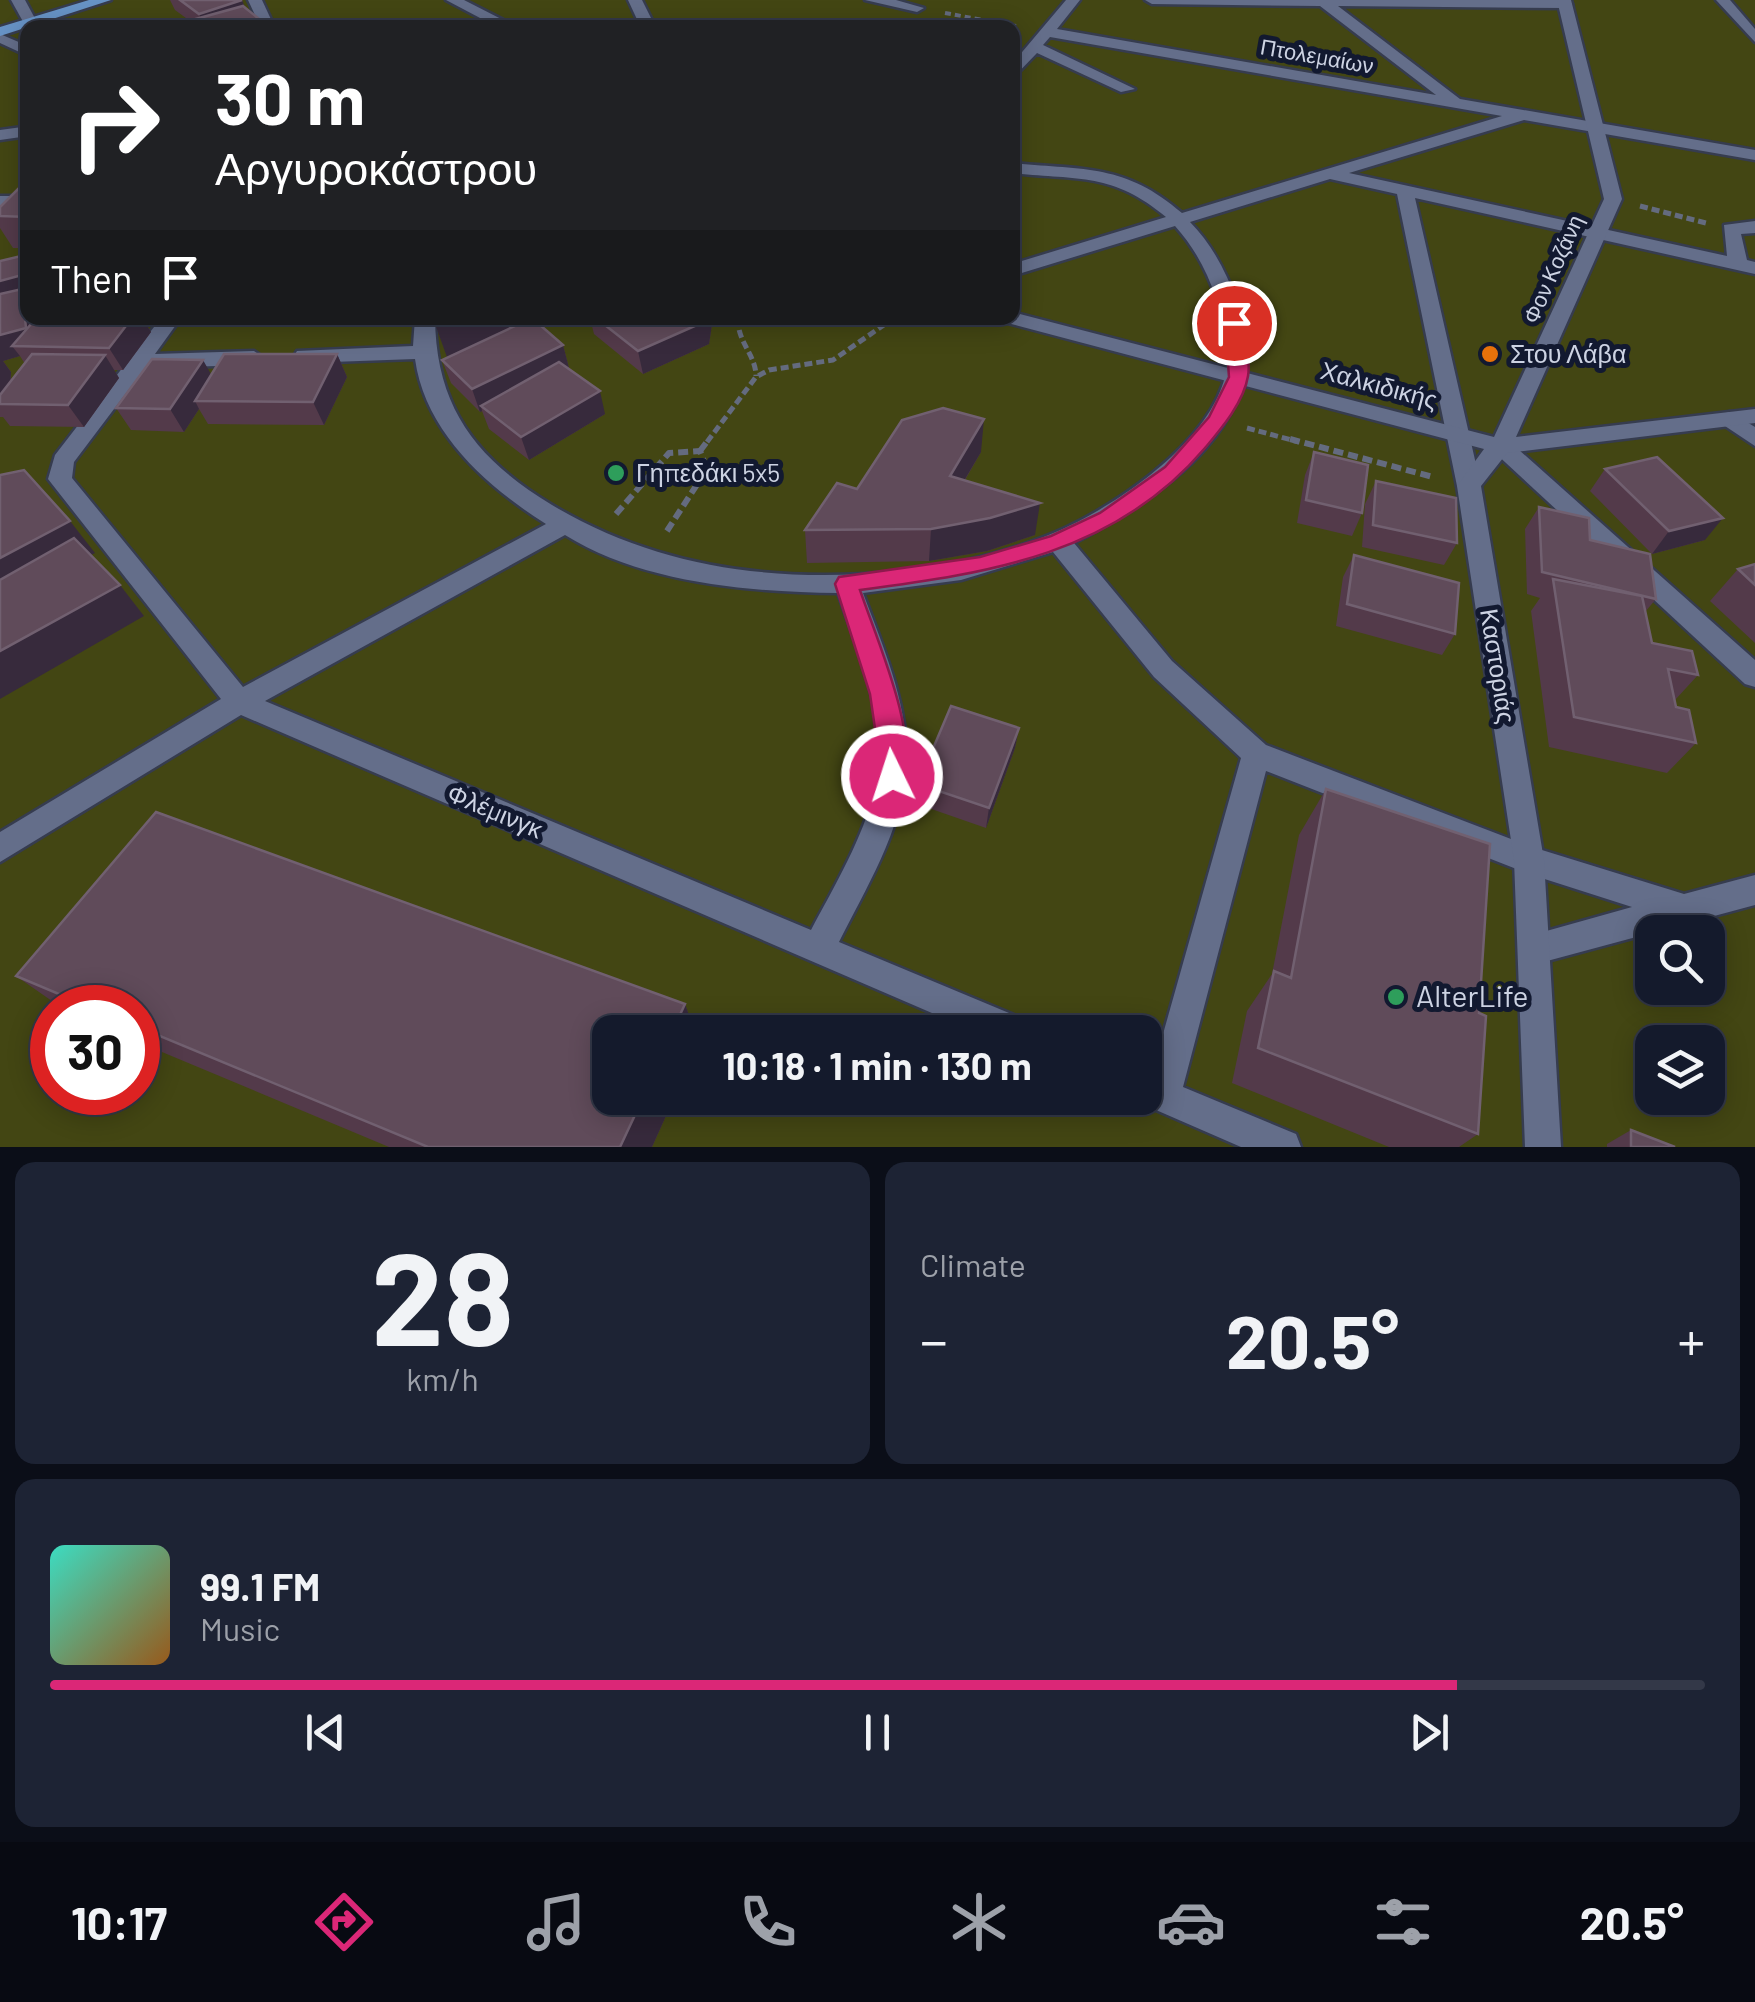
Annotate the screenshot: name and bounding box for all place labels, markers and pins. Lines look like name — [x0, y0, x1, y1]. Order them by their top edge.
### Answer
pin — [1192, 281, 1277, 366]
place label: Στου Λάβα — [1510, 338, 1626, 368]
marker: Στου Λάβα — [1479, 343, 1501, 365]
place label: Γηπεδάκι 5x5 — [636, 457, 780, 487]
marker: Γηπεδάκι 5x5 — [605, 462, 627, 484]
place label: AlterLife — [1416, 977, 1528, 1013]
marker: AlterLife — [1385, 986, 1407, 1008]

